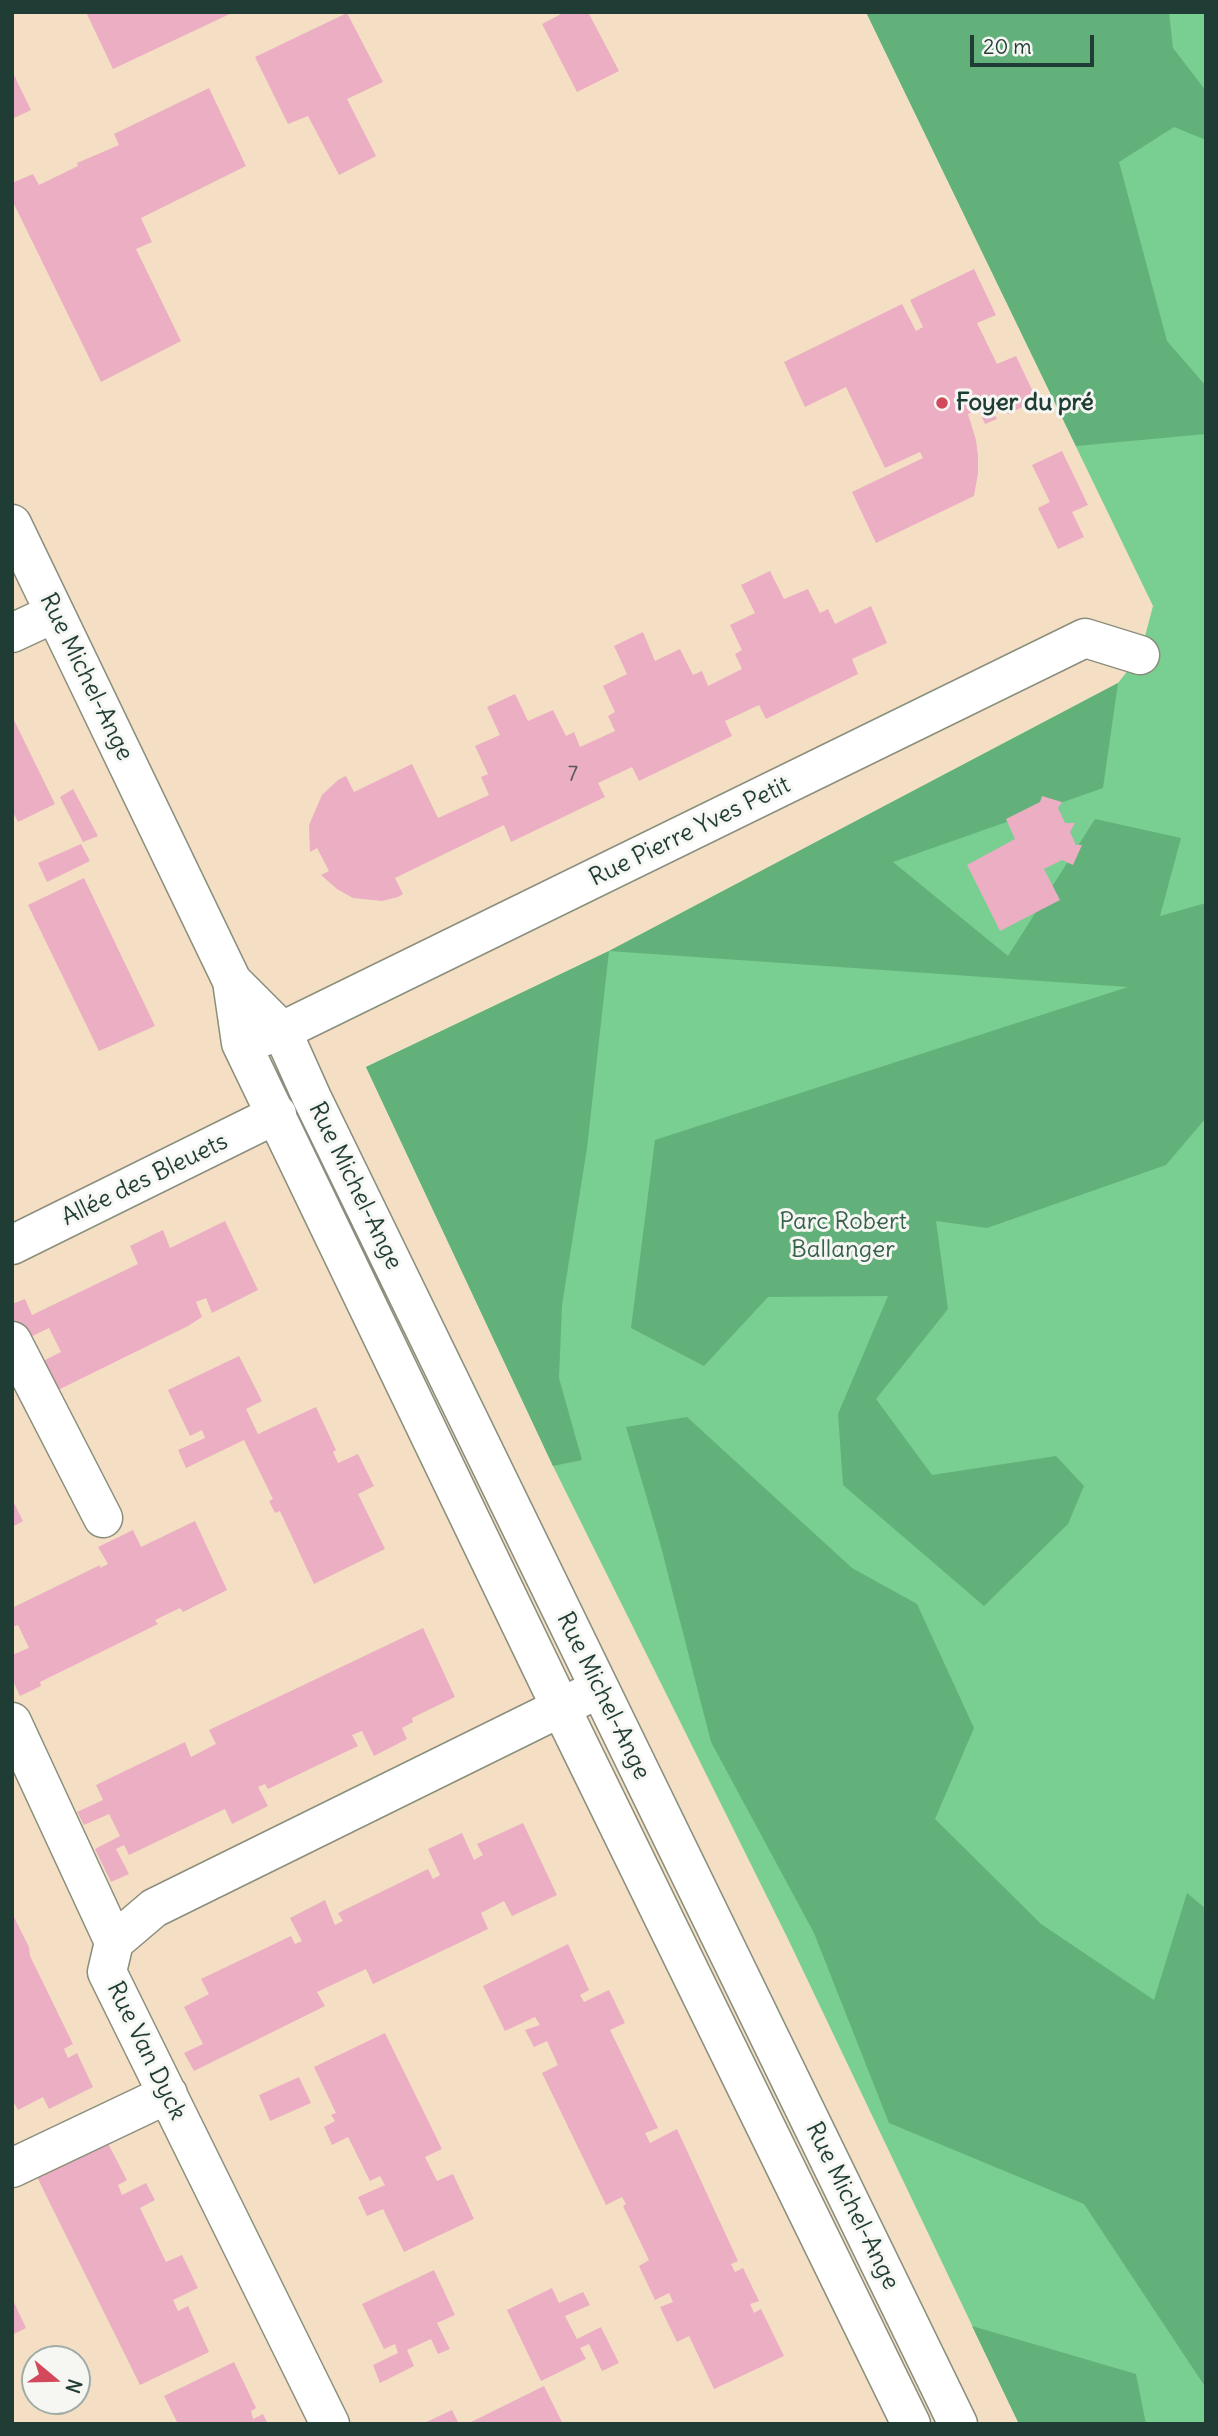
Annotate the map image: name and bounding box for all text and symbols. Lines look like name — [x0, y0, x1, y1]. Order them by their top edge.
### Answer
scale bar — [973, 21, 1097, 65]
text: 20 m — [983, 33, 1032, 60]
place label: Foyer du pré — [956, 389, 1094, 417]
marker: Foyer du pré — [934, 395, 950, 411]
street label: Rue Michel-Ange — [33, 589, 139, 765]
house number: 7 — [568, 762, 578, 788]
street label: Rue Pierre Yves Petit — [585, 771, 795, 893]
street label: Rue Michel-Ange — [302, 1098, 408, 1274]
street label: Allée des Bleuets — [57, 1127, 233, 1233]
park label: Parc Robert Ballanger — [779, 1208, 907, 1264]
street label: Rue Michel-Ange — [550, 1608, 656, 1784]
street label: Rue Van Dyck — [100, 1977, 192, 2125]
street label: Rue Michel-Ange — [799, 2118, 905, 2294]
north arrow — [21, 2345, 91, 2415]
text: N — [60, 2376, 87, 2396]

